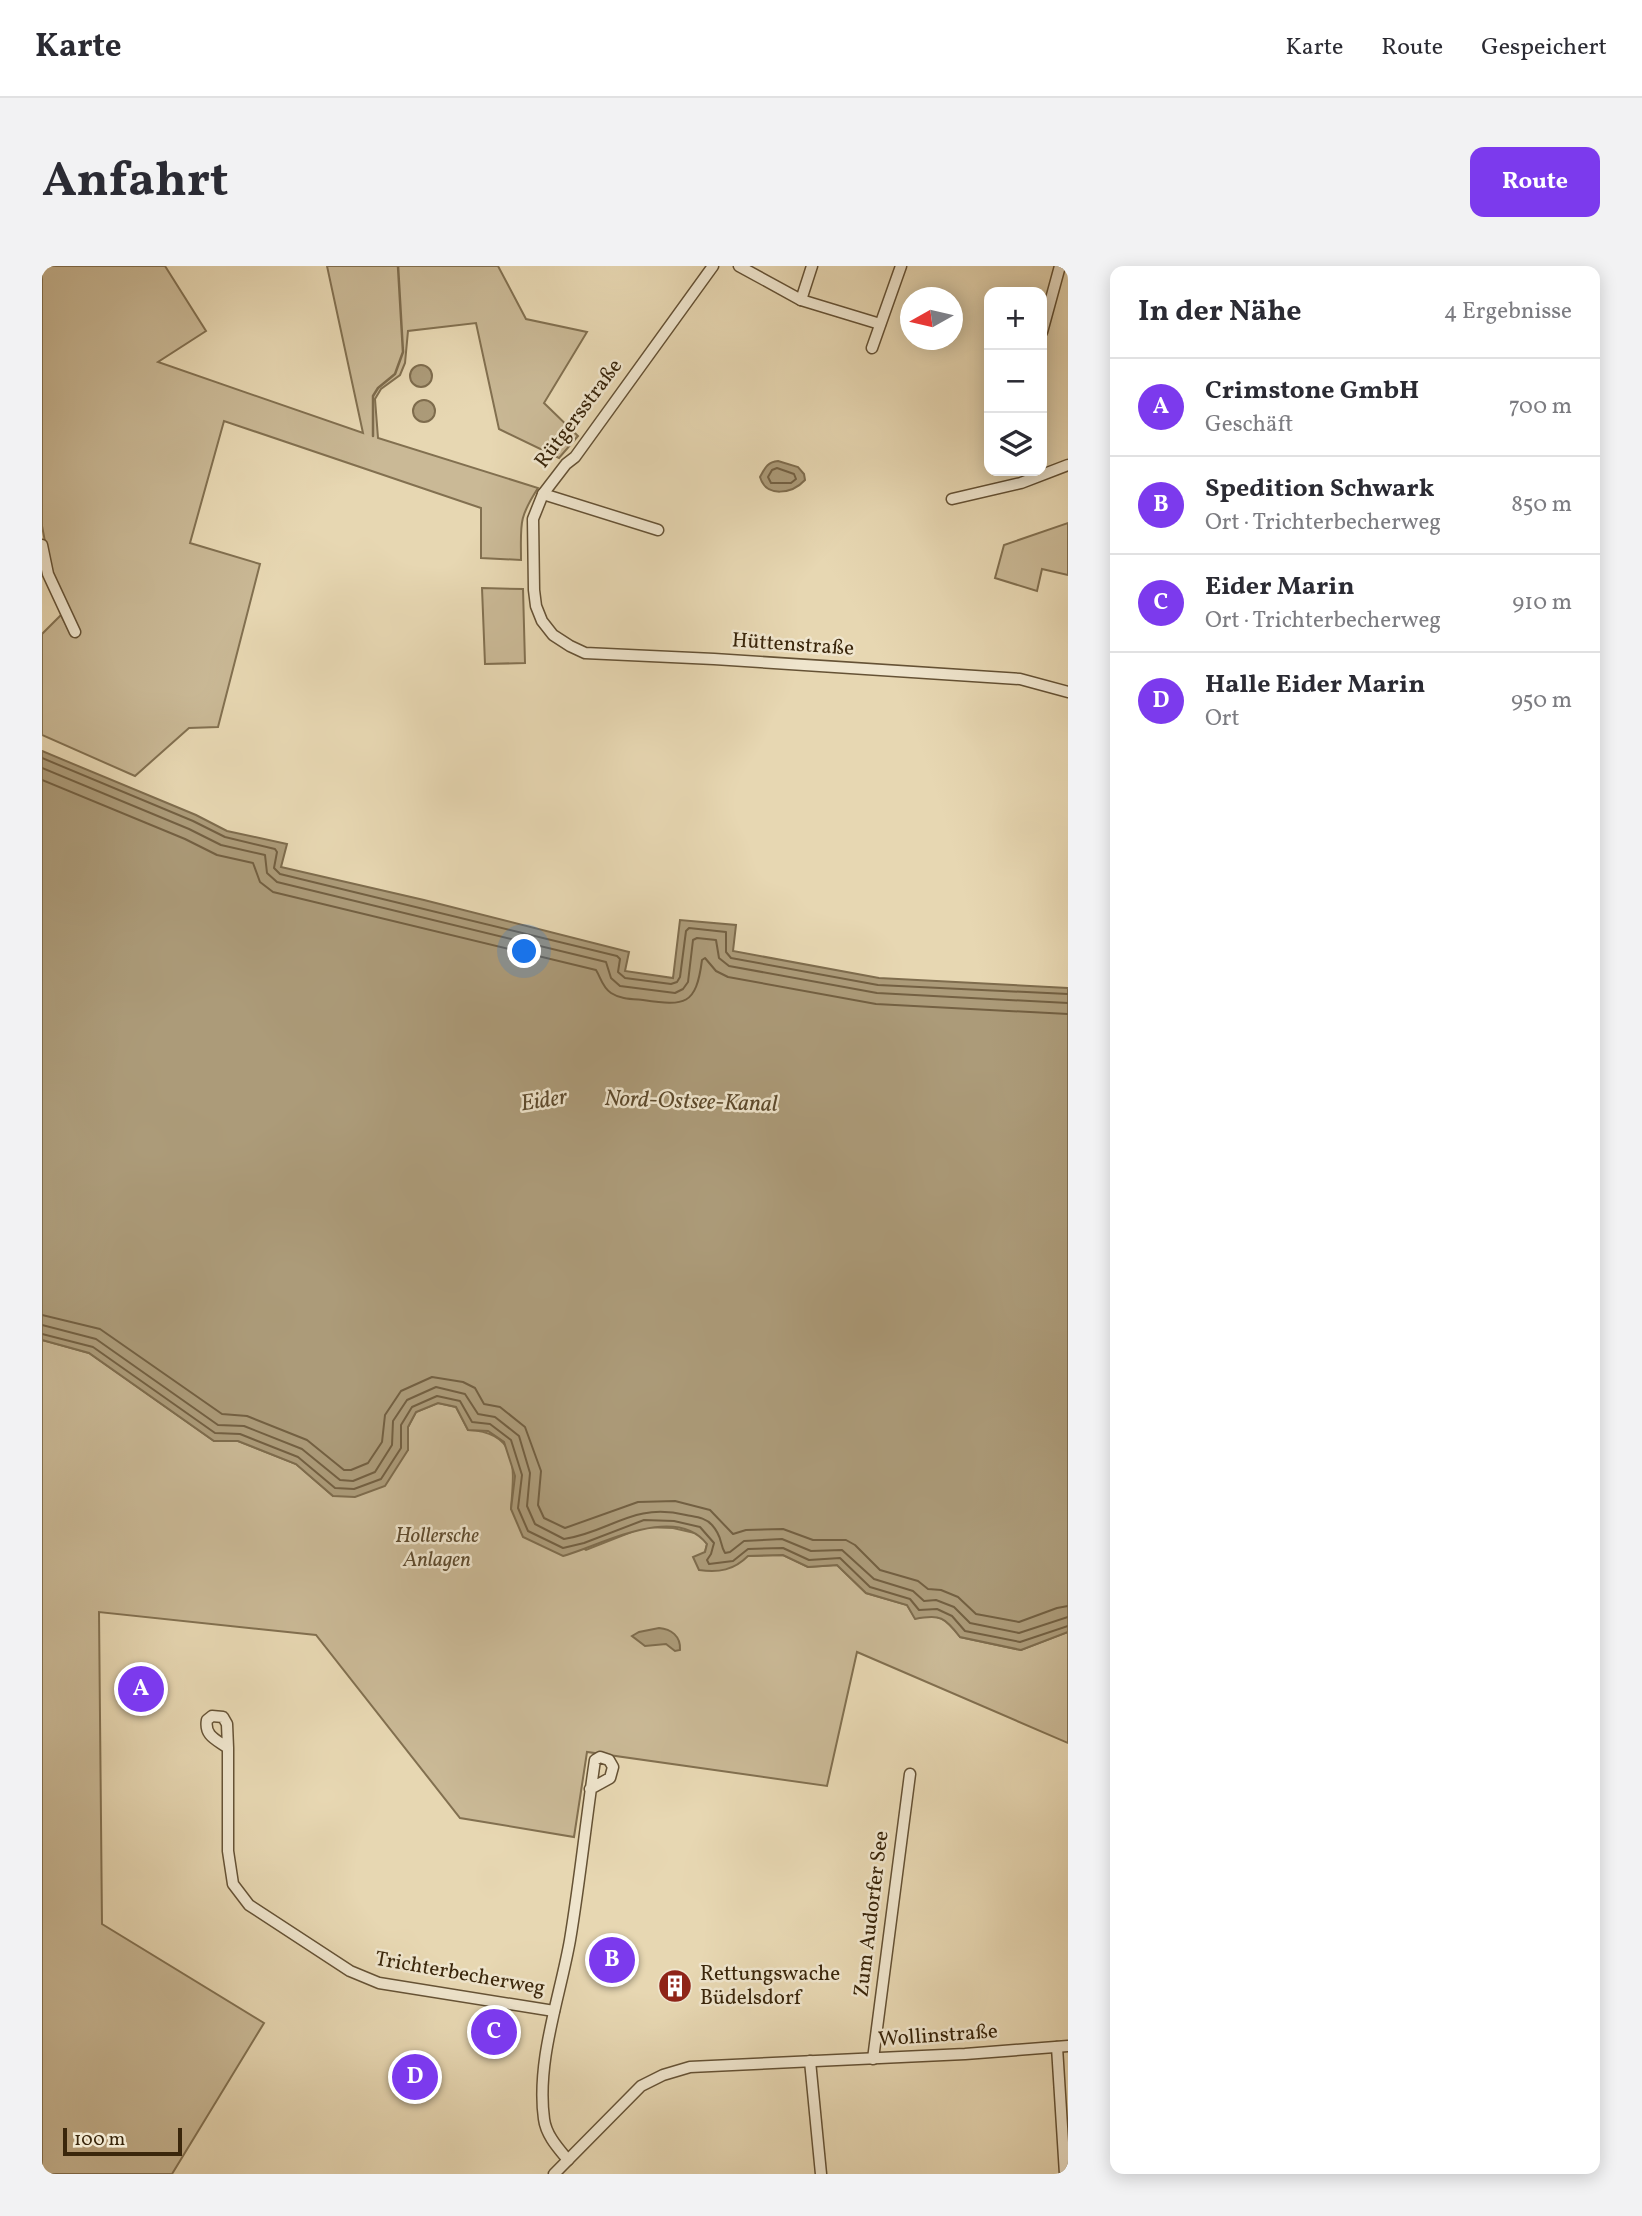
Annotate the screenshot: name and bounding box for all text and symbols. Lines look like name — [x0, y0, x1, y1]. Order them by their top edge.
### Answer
text: Karte — [35, 25, 122, 71]
text: Karte — [1286, 31, 1343, 65]
text: Route — [1381, 31, 1443, 65]
text: Gespeichert — [1481, 31, 1607, 65]
button: Route — [1470, 147, 1600, 217]
text: Anfahrt — [42, 148, 229, 217]
north arrow — [900, 287, 963, 350]
map controls — [984, 287, 1047, 476]
button: + — [984, 287, 1047, 350]
text: In der Nähe — [1138, 291, 1302, 333]
text: 4 Ergebnisse — [1444, 296, 1572, 328]
button: − — [984, 350, 1047, 413]
street label: Rütgersstraße — [528, 353, 630, 475]
text: Crimstone GmbH — [1205, 373, 1419, 409]
text: A — [1153, 391, 1169, 423]
text: 700 m — [1509, 391, 1572, 423]
text: Geschäft — [1205, 409, 1293, 441]
button: layers — [984, 413, 1047, 476]
text: Spedition Schwark — [1205, 471, 1434, 507]
text: B — [1153, 489, 1169, 521]
text: 850 m — [1511, 489, 1572, 521]
text: Ort · Trichterbecherweg — [1205, 507, 1441, 539]
text: Eider Marin — [1205, 569, 1355, 605]
text: C — [1154, 587, 1168, 619]
text: 910 m — [1512, 587, 1572, 619]
text: Ort · Trichterbecherweg — [1205, 605, 1441, 637]
street label: Hüttenstraße — [731, 626, 855, 664]
text: Halle Eider Marin — [1205, 667, 1425, 703]
text: D — [1153, 685, 1169, 717]
text: 950 m — [1511, 685, 1572, 717]
text: Ort — [1205, 703, 1240, 735]
your location — [507, 934, 541, 968]
water label: Eider — [518, 1081, 570, 1120]
water label: Nord-Ostsee-Kanal — [604, 1083, 778, 1121]
park label: Hollersche Anlagen — [395, 1522, 479, 1575]
pin: A — [118, 1663, 164, 1715]
street label: Zum Audorfer See — [847, 1829, 897, 1999]
pin: B — [589, 1934, 635, 1986]
street label: Trichterbecherweg — [373, 1945, 547, 2003]
place label: Rettungswache Büdelsdorf — [700, 1960, 840, 2013]
building icon: Rettungswache Büdelsdorf — [656, 1967, 694, 2005]
pin: C — [471, 2006, 517, 2058]
street label: Wollinstraße — [877, 2017, 999, 2055]
pin: D — [392, 2051, 438, 2103]
scale bar — [63, 2125, 182, 2157]
text: 100 m — [74, 2127, 125, 2153]

